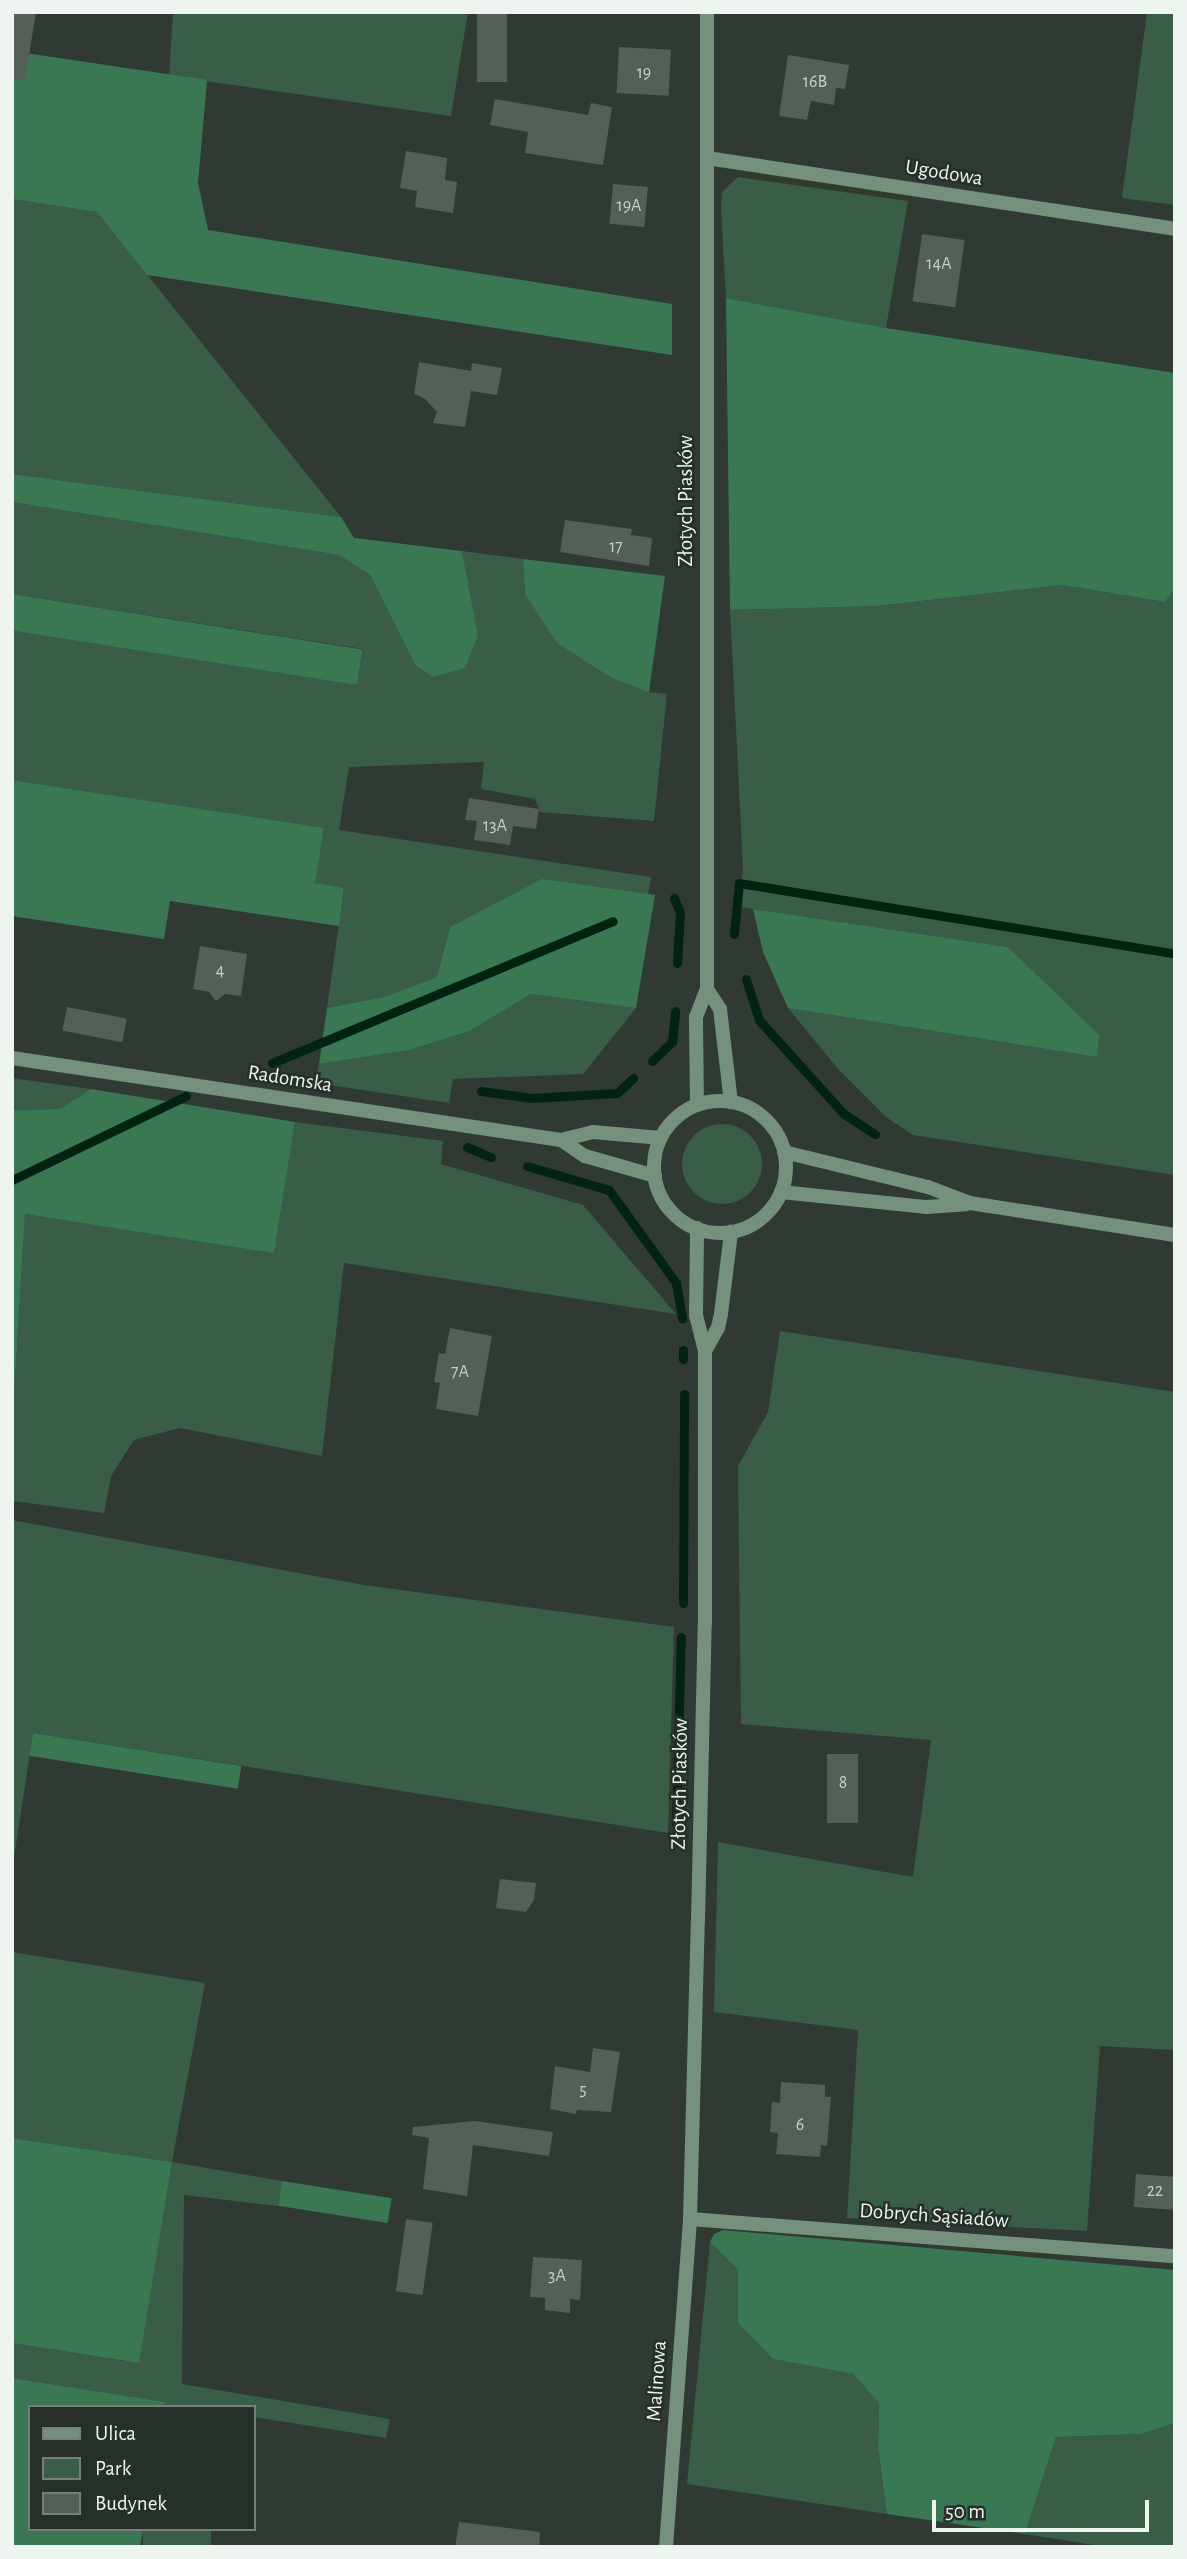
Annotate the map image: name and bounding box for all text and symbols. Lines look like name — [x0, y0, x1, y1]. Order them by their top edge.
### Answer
house number: 19 — [637, 62, 651, 84]
house number: 16B — [803, 71, 827, 93]
street label: Ugodowa — [903, 154, 985, 192]
house number: 19A — [616, 195, 642, 217]
house number: 14A — [926, 253, 952, 275]
street label: Złotych Piasków — [673, 435, 699, 567]
house number: 17 — [609, 536, 623, 558]
house number: 13A — [483, 815, 507, 837]
house number: 4 — [216, 960, 224, 982]
street label: Radomska — [246, 1060, 334, 1098]
house number: 7A — [451, 1361, 469, 1383]
street label: Złotych Piasków — [666, 1718, 694, 1850]
house number: 8 — [839, 1772, 847, 1794]
house number: 5 — [579, 2079, 587, 2101]
house number: 6 — [796, 2114, 804, 2136]
house number: 22 — [1147, 2180, 1163, 2202]
street label: Dobrych Sąsiadów — [859, 2198, 1009, 2234]
house number: 3A — [548, 2265, 566, 2287]
street label: Malinowa — [642, 2340, 672, 2422]
legend — [28, 2405, 256, 2531]
text: Ulica — [95, 2423, 136, 2444]
text: Park — [95, 2458, 131, 2479]
scale bar — [935, 2486, 1152, 2530]
text: Budynek — [95, 2493, 167, 2514]
text: 50 m — [945, 2501, 985, 2522]

